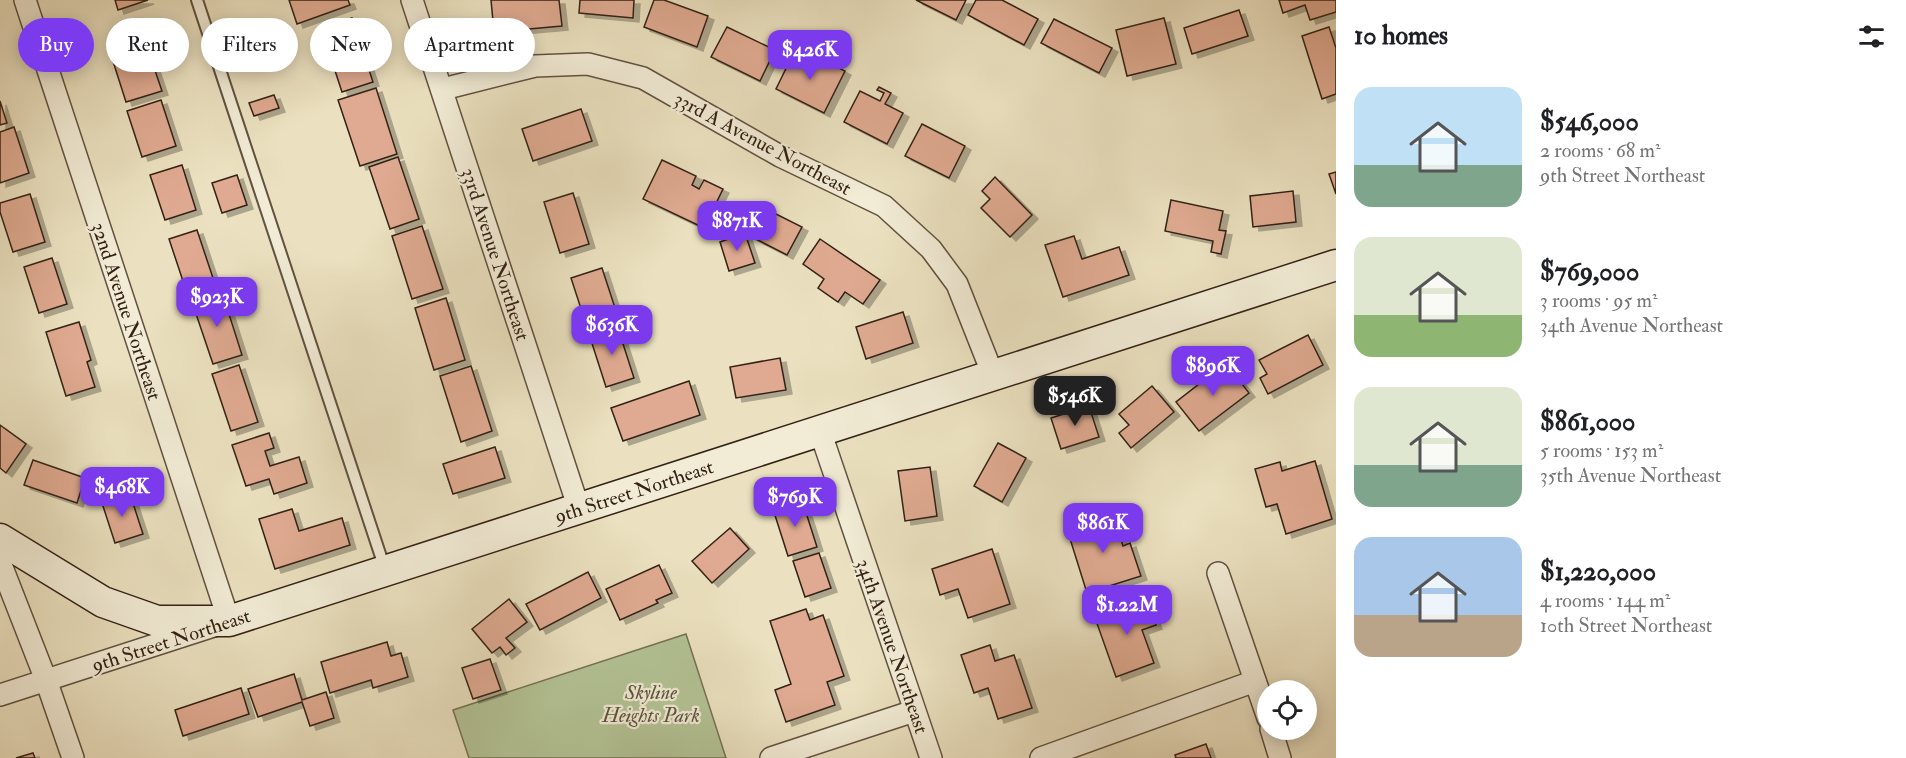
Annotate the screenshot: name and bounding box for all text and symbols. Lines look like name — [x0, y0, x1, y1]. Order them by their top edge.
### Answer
chip: Buy — [18, 18, 94, 72]
chip: Rent — [106, 18, 189, 72]
chip: Filters — [201, 18, 298, 72]
chip: New — [310, 18, 392, 72]
chip: Apartment — [404, 18, 535, 72]
text: 10 homes — [1354, 20, 1448, 52]
icon: filters — [1855, 20, 1888, 53]
pin: $426K — [768, 30, 852, 81]
text: $426K — [782, 37, 838, 62]
street label: 33rd A Avenue Northeast — [670, 86, 856, 201]
text: $546,000 — [1540, 106, 1639, 138]
icon: home — [1402, 111, 1474, 183]
text: 2 rooms · 68 m² — [1540, 138, 1661, 163]
text: 9th Street Northeast — [1540, 163, 1705, 188]
street label: 33rd Avenue Northeast — [456, 165, 535, 344]
pin: $871K — [695, 201, 779, 252]
text: $871K — [711, 208, 763, 233]
street label: 32nd Avenue Northeast — [86, 219, 167, 404]
text: $769,000 — [1540, 256, 1639, 288]
icon: home — [1402, 261, 1474, 333]
pin: $923K — [175, 277, 259, 328]
text: $923K — [190, 284, 244, 309]
text: 3 rooms · 95 m² — [1540, 288, 1658, 313]
pin: $636K — [570, 305, 654, 356]
text: $636K — [585, 312, 639, 337]
text: 34th Avenue Northeast — [1540, 313, 1723, 338]
pin: $896K — [1171, 346, 1255, 397]
text: $896K — [1185, 353, 1241, 378]
pin: $546K — [1033, 376, 1117, 427]
text: $546K — [1048, 383, 1102, 408]
text: $861,000 — [1540, 406, 1635, 438]
icon: home — [1402, 411, 1474, 483]
text: 5 rooms · 153 m² — [1540, 438, 1663, 463]
street label: 9th Street Northeast — [550, 454, 717, 530]
text: 35th Avenue Northeast — [1540, 463, 1721, 488]
pin: $468K — [80, 467, 164, 518]
text: $468K — [94, 474, 150, 499]
pin: $769K — [753, 477, 837, 528]
text: $769K — [768, 484, 822, 509]
pin: $861K — [1061, 503, 1145, 554]
text: $861K — [1077, 510, 1129, 535]
street label: 34th Avenue Northeast — [851, 556, 934, 737]
text: $1,220,000 — [1540, 556, 1656, 588]
icon: home — [1402, 561, 1474, 633]
pin: $1.22M — [1078, 585, 1176, 636]
text: 4 rooms · 144 m² — [1540, 588, 1670, 613]
text: $1.22M — [1096, 592, 1158, 617]
street label: 9th Street Northeast — [87, 603, 254, 679]
text: 10th Street Northeast — [1540, 613, 1712, 638]
park label: Skyline Heights Park — [601, 680, 700, 728]
map controls — [1257, 680, 1317, 740]
button: locate — [1257, 680, 1317, 740]

